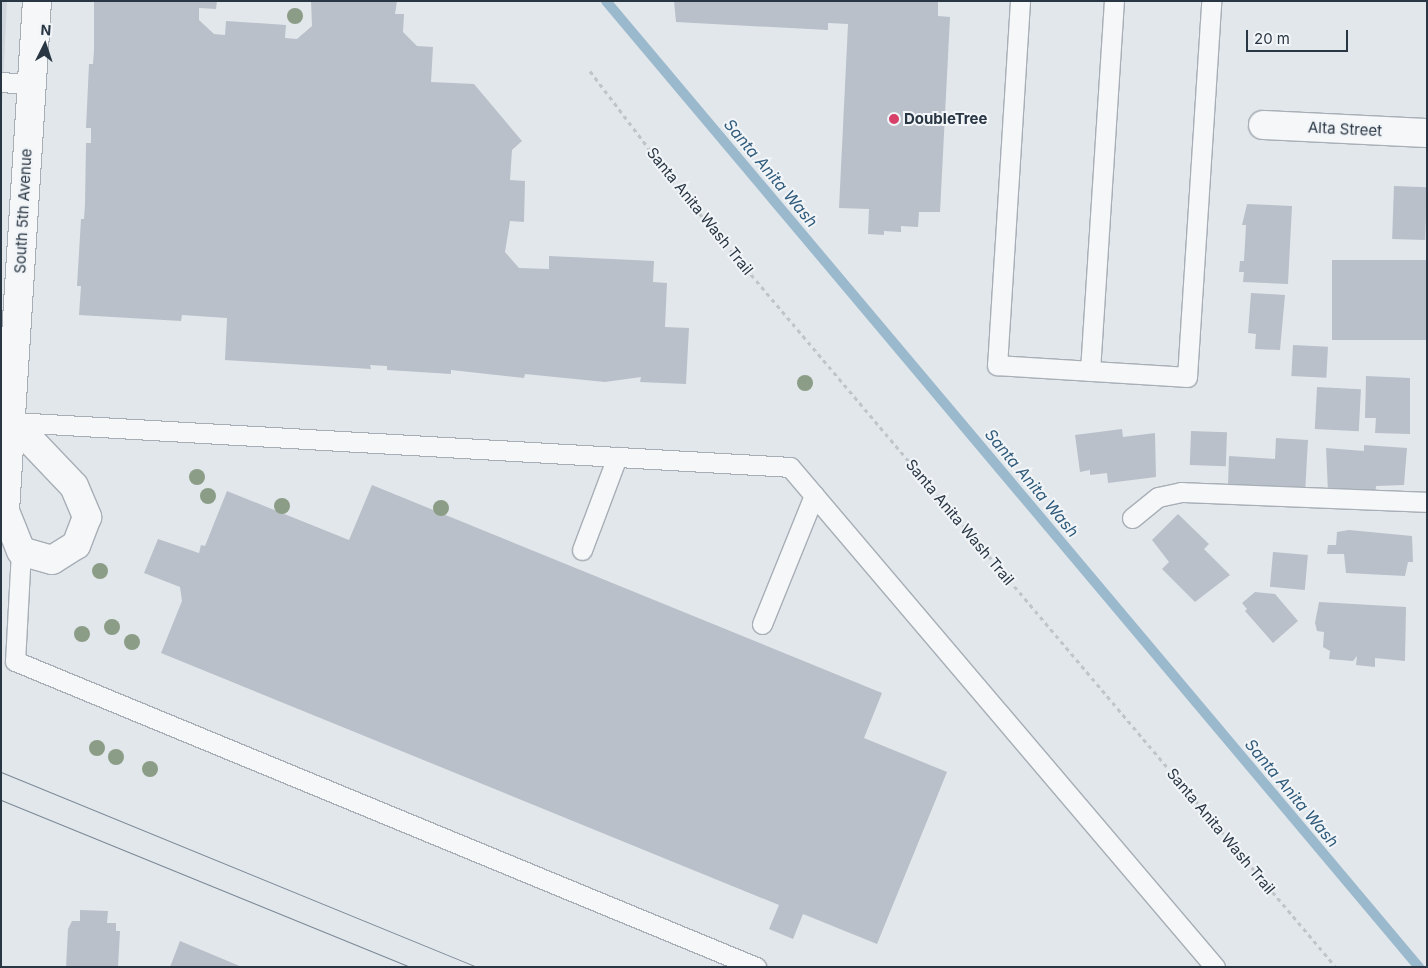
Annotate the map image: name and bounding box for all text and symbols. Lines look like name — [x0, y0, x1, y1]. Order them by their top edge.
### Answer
north arrow — [20, 20, 70, 70]
scale bar — [1248, 20, 1350, 52]
text: N — [40, 21, 52, 38]
text: 20 m — [1254, 29, 1290, 48]
place label: DoubleTree — [904, 110, 987, 128]
marker: DoubleTree — [888, 113, 900, 125]
water label: Santa Anita Wash — [720, 115, 822, 231]
street label: Alta Street — [1308, 118, 1382, 140]
street label: Santa Anita Wash Trail — [643, 144, 757, 278]
street label: South 5th Avenue — [11, 148, 35, 274]
water label: Santa Anita Wash — [981, 425, 1083, 541]
street label: Santa Anita Wash Trail — [902, 455, 1018, 589]
water label: Santa Anita Wash — [1241, 735, 1343, 851]
street label: Santa Anita Wash Trail — [1163, 764, 1279, 898]

